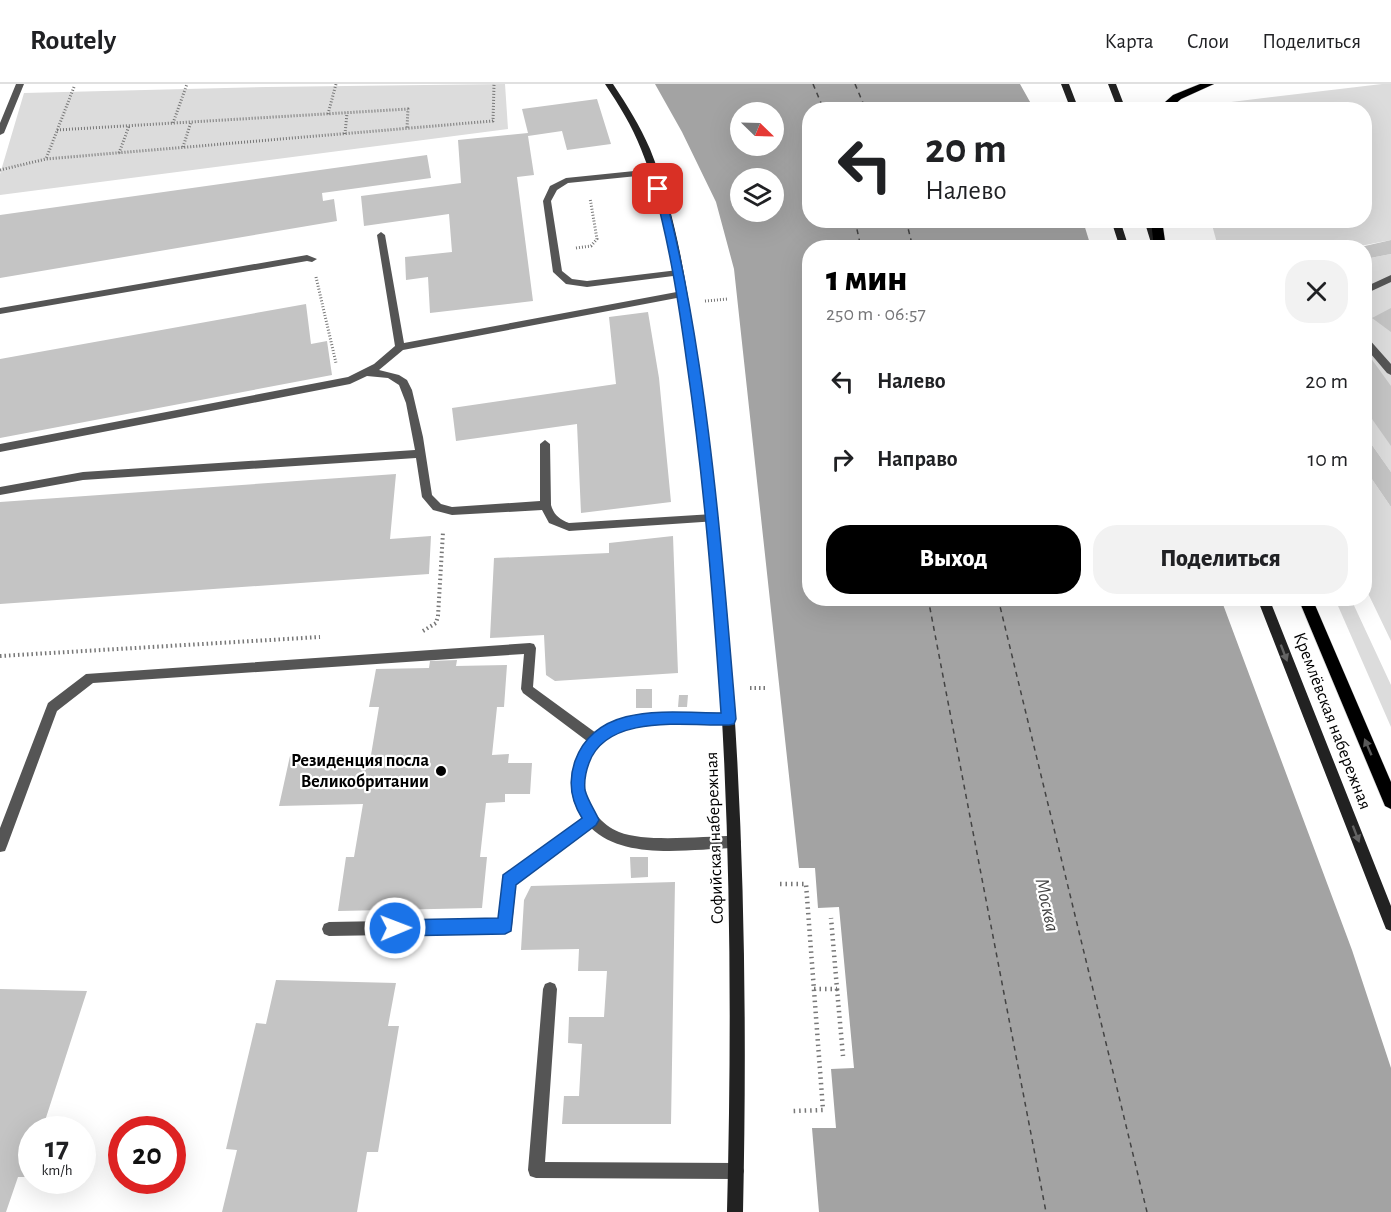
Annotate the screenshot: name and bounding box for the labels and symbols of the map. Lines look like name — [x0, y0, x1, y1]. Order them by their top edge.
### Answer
north arrow — [730, 102, 784, 156]
pin — [632, 163, 683, 214]
street label: Кремлёвская набережная — [1290, 630, 1375, 812]
one-way arrow — [1280, 644, 1289, 662]
one-way arrow — [1363, 738, 1373, 756]
place label: Резиденция посла Великобритании — [291, 752, 429, 791]
street label: Софийская набережная — [702, 752, 727, 925]
marker: Резиденция посла Великобритании — [434, 764, 448, 778]
one-way arrow — [1351, 826, 1361, 844]
water label: Москва — [1032, 876, 1062, 934]
position arrow — [363, 896, 427, 960]
speed limit sign: 20 — [108, 1116, 186, 1194]

